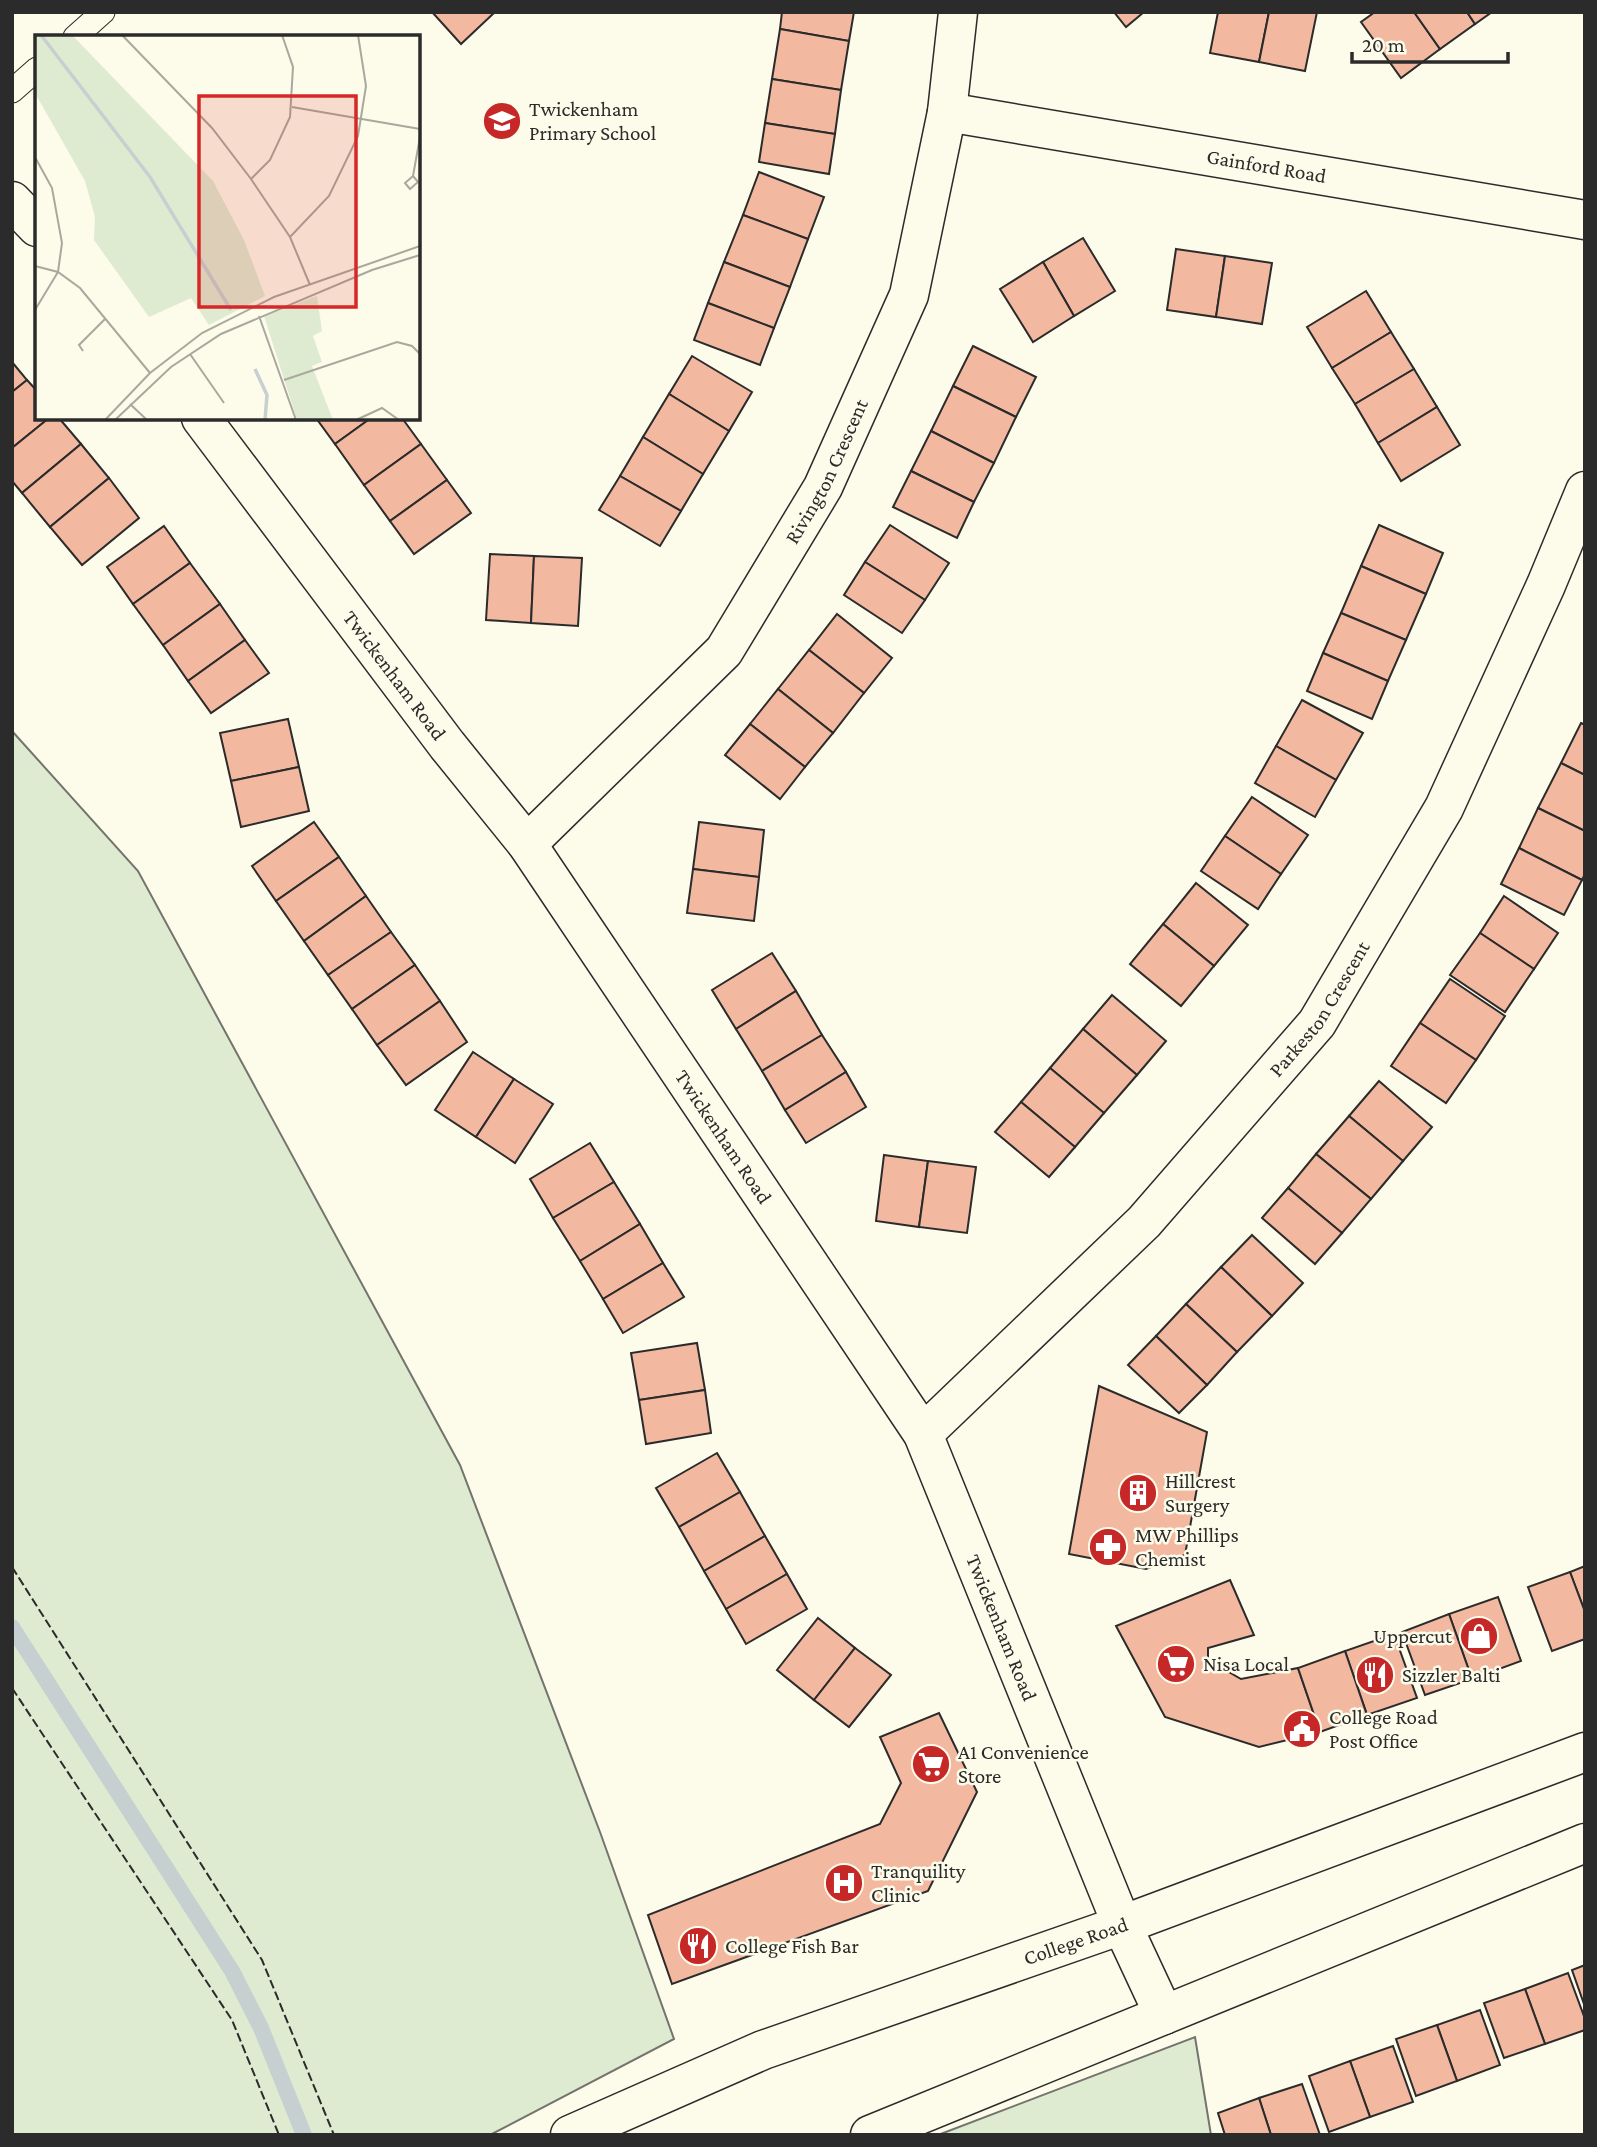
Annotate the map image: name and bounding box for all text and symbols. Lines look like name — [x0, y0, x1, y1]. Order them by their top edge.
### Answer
scale bar — [1352, 21, 1508, 65]
text: 20 m — [1362, 33, 1405, 57]
inset map — [35, 35, 420, 420]
place label: Twickenham Primary School — [529, 97, 656, 145]
school or university icon: Twickenham Primary School — [481, 100, 523, 142]
street label: Gainford Road — [1205, 144, 1328, 188]
street label: Rivington Crescent — [780, 394, 873, 548]
street label: Twickenham Road — [338, 606, 451, 745]
street label: Parkeston Crescent — [1264, 936, 1375, 1081]
street label: Twickenham Road — [670, 1065, 777, 1208]
place label: Hillcrest Surgery — [1165, 1469, 1237, 1517]
building icon: Hillcrest Surgery — [1117, 1472, 1159, 1514]
place label: MW Phillips Chemist — [1135, 1523, 1239, 1571]
pharmacy icon: MW Phillips Chemist — [1087, 1526, 1129, 1568]
street label: Twickenham Road — [961, 1551, 1042, 1704]
shop icon: Uppercut — [1458, 1615, 1500, 1657]
place label: Uppercut — [1373, 1624, 1453, 1648]
supermarket icon: Nisa Local — [1155, 1643, 1197, 1685]
place label: Nisa Local — [1203, 1652, 1289, 1676]
restaurant icon: Sizzler Balti — [1354, 1654, 1396, 1696]
place label: Sizzler Balti — [1402, 1663, 1501, 1687]
place label: College Road Post Office — [1329, 1705, 1438, 1753]
public building icon: College Road Post Office — [1281, 1708, 1323, 1750]
place label: A1 Convenience Store — [958, 1740, 1089, 1788]
supermarket icon: A1 Convenience Store — [910, 1743, 952, 1785]
place label: Tranquility Clinic — [871, 1859, 966, 1907]
hospital icon: Tranquility Clinic — [823, 1862, 865, 1904]
street label: College Road — [1020, 1912, 1131, 1970]
restaurant icon: College Fish Bar — [677, 1925, 719, 1967]
place label: College Fish Bar — [725, 1934, 860, 1958]

